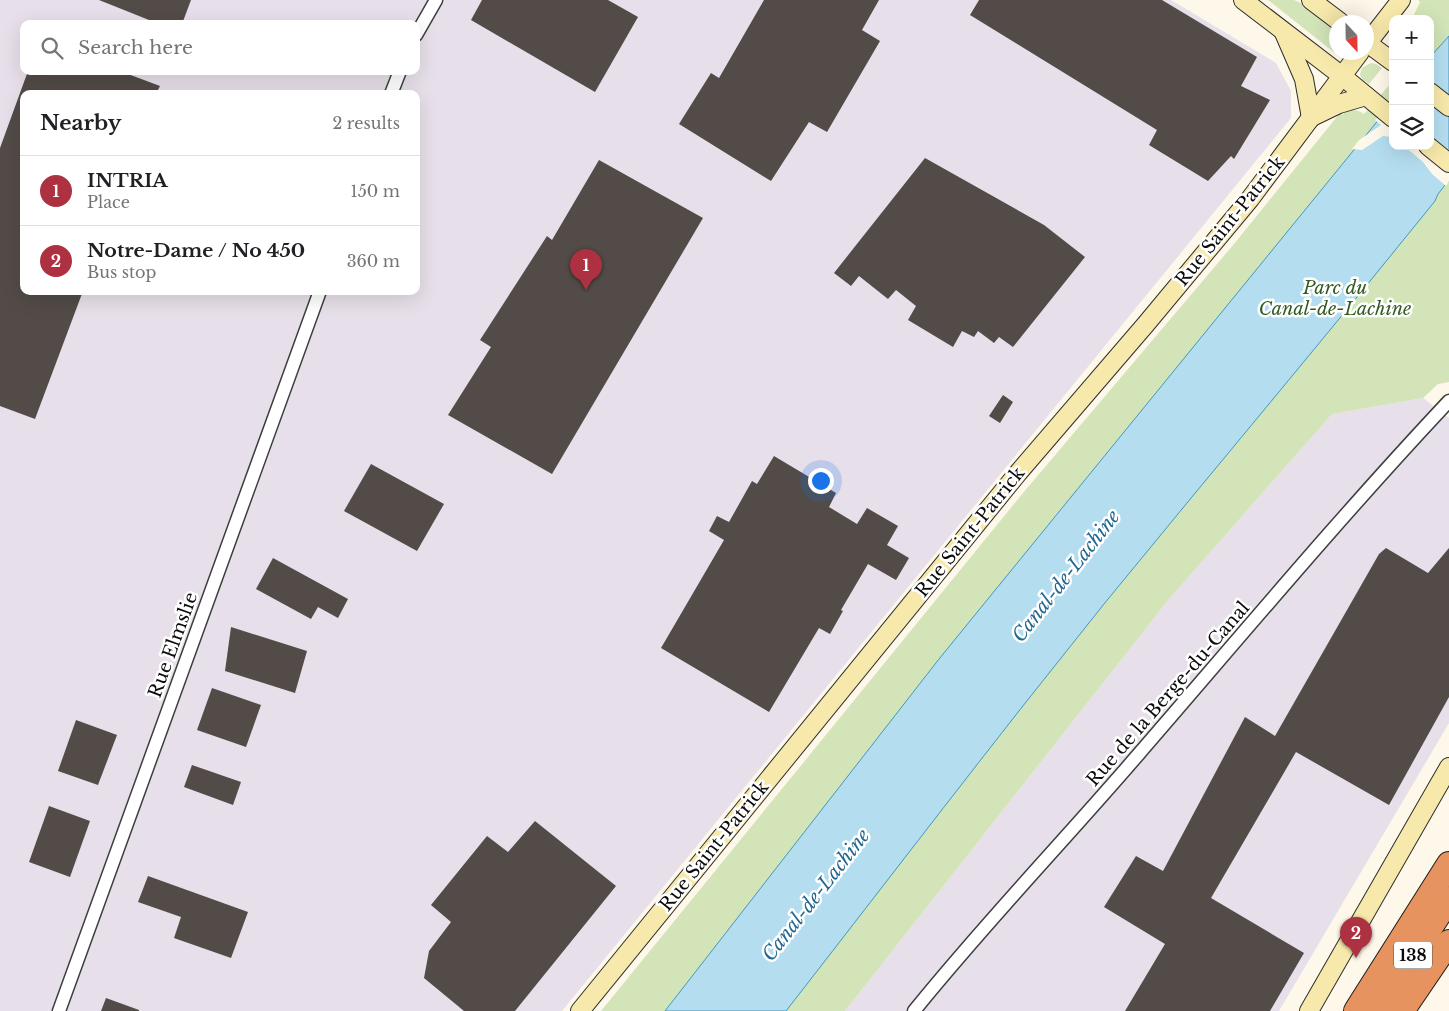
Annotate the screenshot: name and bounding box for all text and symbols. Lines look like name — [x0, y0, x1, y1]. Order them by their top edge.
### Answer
north arrow — [1329, 15, 1374, 60]
map controls — [1389, 15, 1434, 150]
button: + — [1389, 15, 1434, 60]
search box — [20, 20, 420, 75]
icon: search — [38, 34, 66, 62]
text: Search here — [78, 36, 193, 59]
button: − — [1389, 60, 1434, 105]
button: layers — [1389, 105, 1434, 150]
text: Nearby — [40, 110, 121, 136]
text: 2 results — [332, 113, 400, 133]
street label: Rue Saint-Patrick — [1171, 151, 1289, 291]
text: INTRIA — [87, 169, 168, 192]
text: 1 — [53, 181, 59, 201]
text: 150 m — [351, 181, 400, 201]
text: Place — [87, 192, 130, 212]
text: Notre-Dame / No 450 — [87, 239, 305, 262]
pin: 1 — [570, 249, 602, 290]
text: 2 — [51, 251, 61, 271]
text: 360 m — [347, 251, 400, 271]
text: Bus stop — [87, 262, 156, 282]
park label: Parc du Canal-de-Lachine — [1259, 277, 1411, 320]
street label: Rue Saint-Patrick — [911, 462, 1029, 602]
your location — [808, 468, 834, 494]
water label: Canal-de-Lachine — [1007, 505, 1125, 646]
street label: Rue Elmslie — [144, 589, 202, 701]
street label: Rue de la Berge-du-Canal — [1082, 597, 1254, 791]
street label: Rue Saint-Patrick — [655, 776, 773, 916]
water label: Canal-de-Lachine — [757, 824, 875, 965]
pin: 2 — [1340, 917, 1372, 958]
road number: 138 — [1394, 942, 1432, 968]

